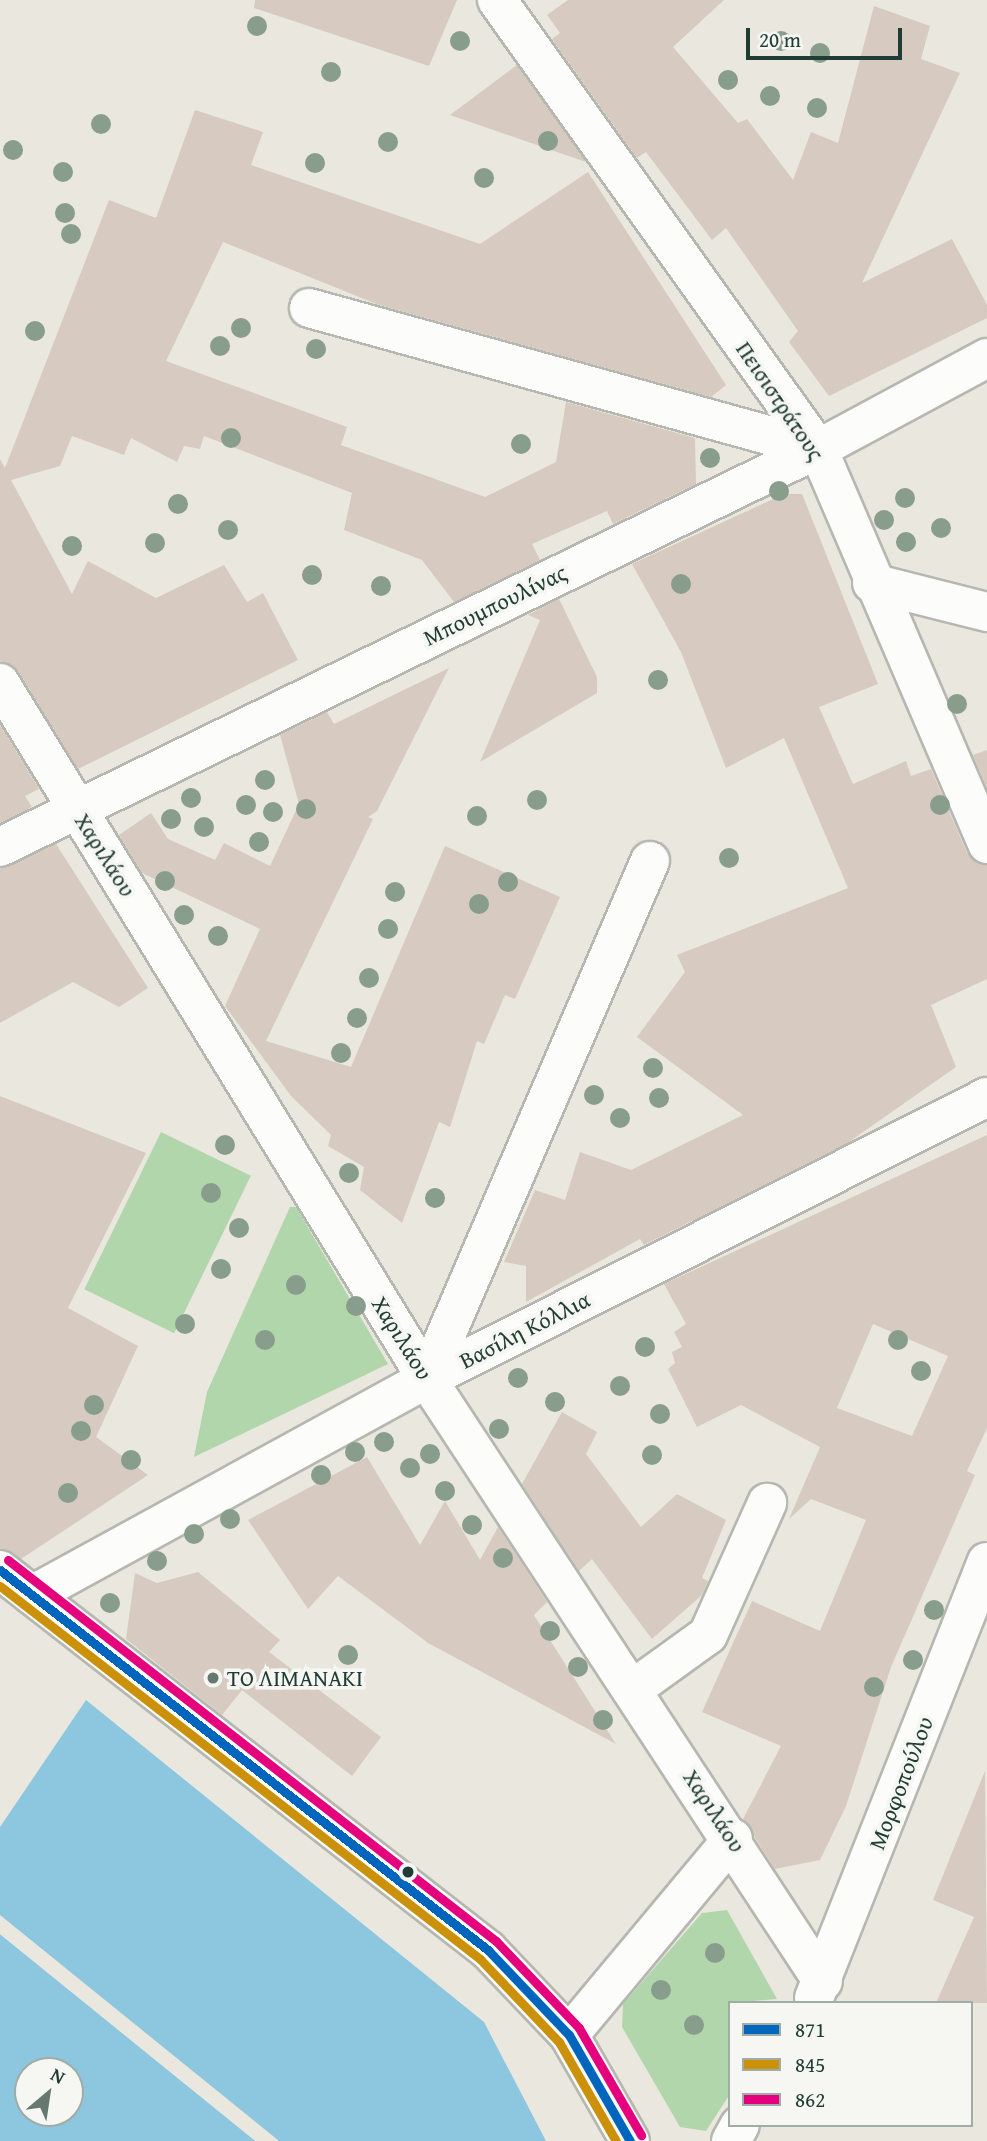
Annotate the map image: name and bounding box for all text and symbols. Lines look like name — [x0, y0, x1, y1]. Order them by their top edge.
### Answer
scale bar — [749, 14, 905, 58]
text: 20 m — [759, 24, 801, 55]
street label: Πεισιστράτους — [730, 336, 830, 466]
street label: Μπουμπουλίνας — [419, 558, 571, 652]
street label: Χαριλάου — [69, 808, 141, 902]
street label: Βασίλη Κόλλια — [455, 1285, 595, 1375]
street label: Χαριλάου — [366, 1291, 438, 1385]
place label: ΤΟ ΛΙΜΑΝΑΚΙ — [227, 1664, 363, 1692]
marker: ΤΟ ΛΙΜΑΝΑΚΙ — [205, 1670, 221, 1686]
street label: Μορφοπούλου — [863, 1712, 939, 1854]
street label: Χαριλάου — [677, 1764, 751, 1858]
unlabelled marker — [401, 1865, 415, 1879]
legend — [728, 2001, 973, 2127]
text: 871 — [795, 2014, 825, 2045]
text: 845 — [795, 2049, 825, 2080]
north arrow — [14, 2057, 84, 2127]
text: N — [46, 2060, 71, 2091]
text: 862 — [795, 2084, 825, 2115]

